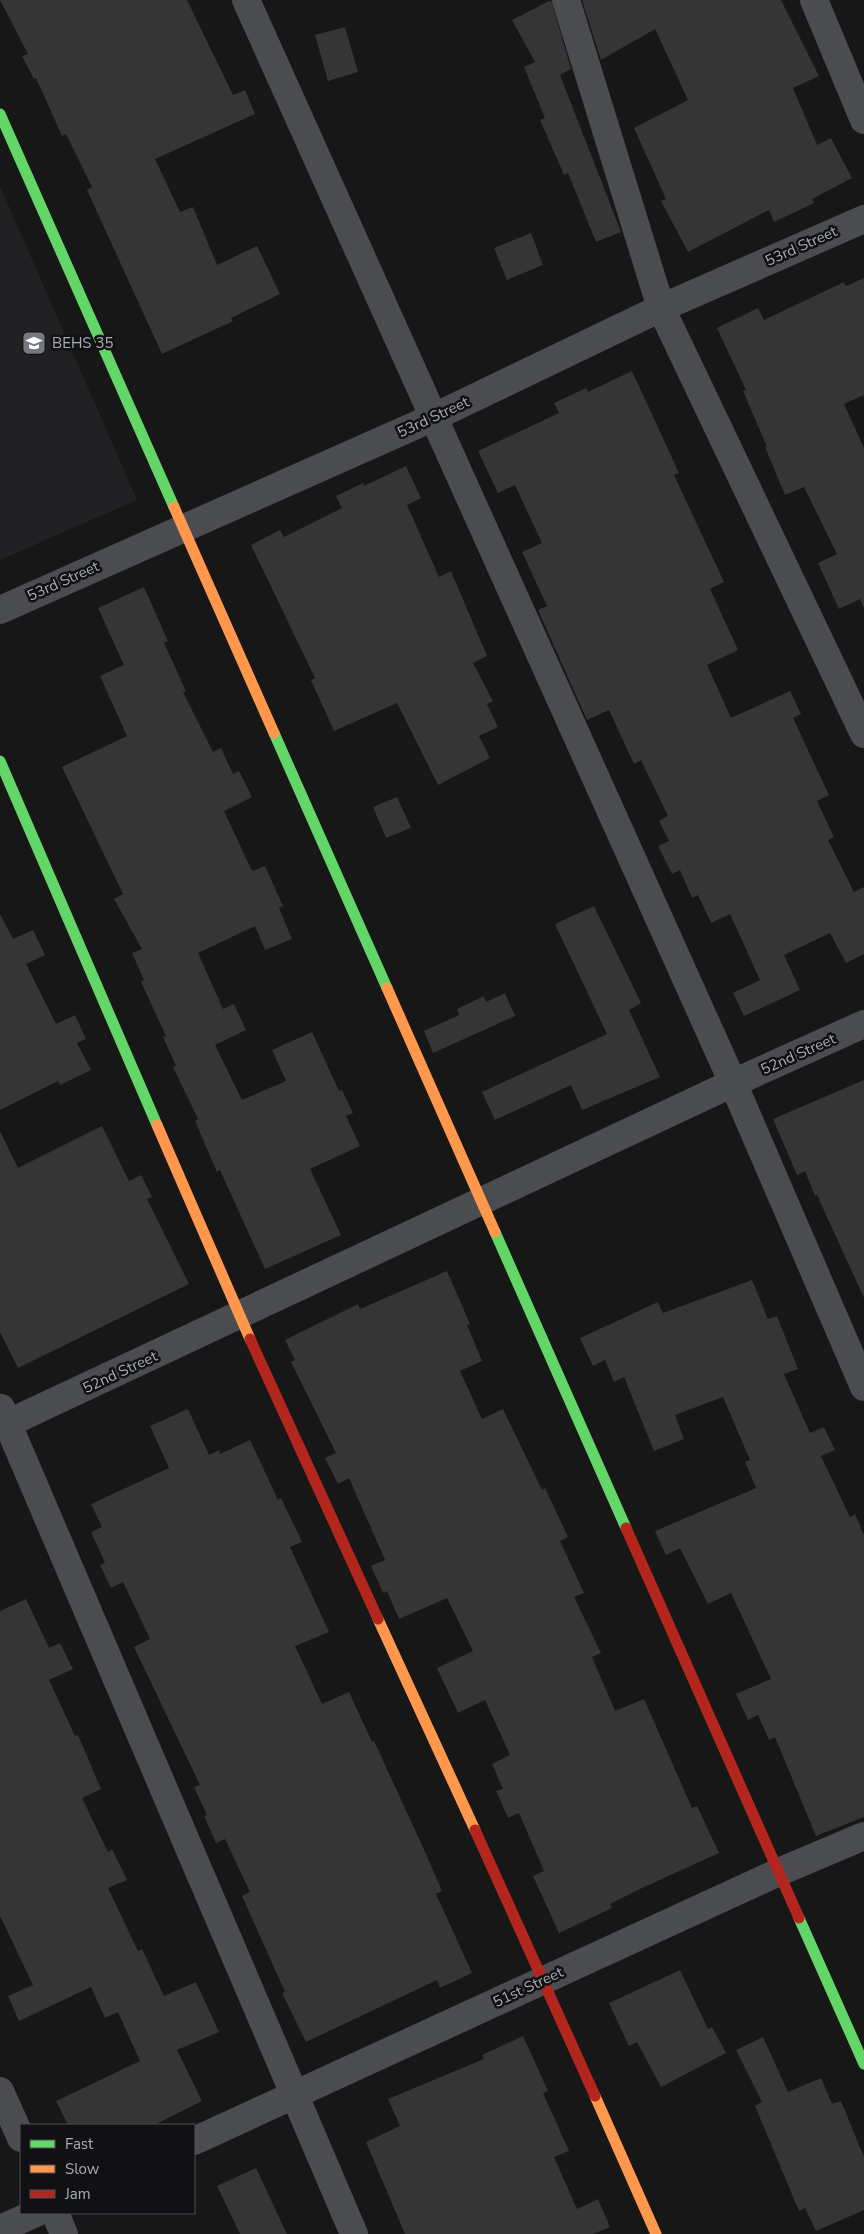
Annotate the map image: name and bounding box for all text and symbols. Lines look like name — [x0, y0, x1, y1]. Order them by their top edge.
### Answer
street label: 53rd Street — [762, 221, 841, 271]
school or university icon: BEHS 35 — [21, 330, 47, 356]
place label: BEHS 35 — [52, 333, 113, 353]
street label: 53rd Street — [394, 391, 473, 442]
street label: 53rd Street — [24, 556, 103, 606]
street label: 52nd Street — [757, 1028, 839, 1079]
street label: 52nd Street — [80, 1346, 161, 1398]
street label: 51st Street — [490, 1962, 567, 2012]
legend — [20, 2124, 195, 2214]
text: Fast — [65, 2134, 94, 2154]
text: Slow — [65, 2159, 100, 2179]
text: Jam — [64, 2184, 91, 2204]

